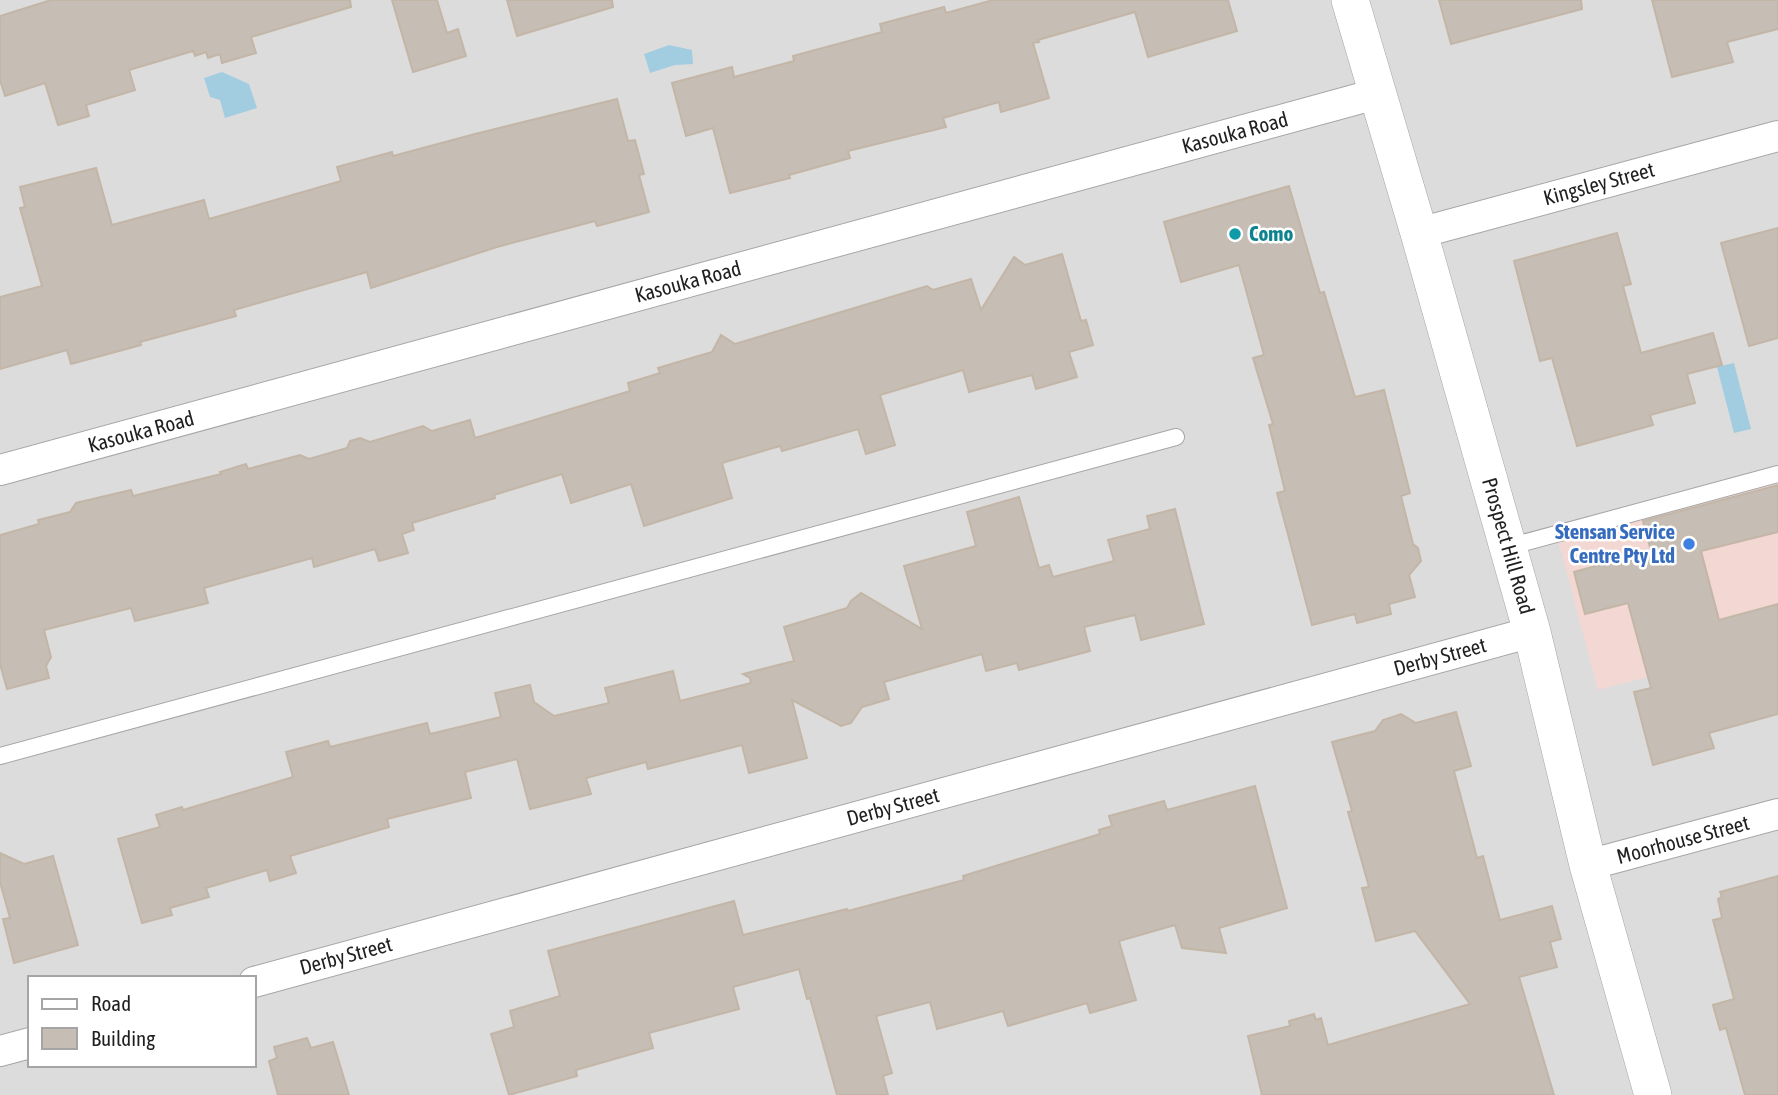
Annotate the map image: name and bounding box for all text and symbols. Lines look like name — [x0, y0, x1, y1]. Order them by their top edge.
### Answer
street label: Kasouka Road — [1179, 106, 1291, 158]
street label: Kingsley Street — [1541, 157, 1657, 209]
place label: Como — [1249, 221, 1293, 245]
marker: Como — [1227, 226, 1243, 242]
street label: Kasouka Road — [632, 255, 744, 307]
street label: Kasouka Road — [85, 405, 197, 457]
street label: Prospect Hill Road — [1478, 475, 1540, 617]
place label: Stensan Service Centre Pty Ltd — [1555, 519, 1675, 567]
marker: Stensan Service Centre Pty Ltd — [1681, 536, 1697, 552]
street label: Derby Street — [1391, 632, 1489, 680]
street label: Derby Street — [844, 782, 942, 830]
street label: Moorhouse Street — [1614, 810, 1752, 868]
street label: Derby Street — [297, 931, 395, 979]
legend — [28, 976, 256, 1067]
text: Road — [91, 991, 131, 1015]
text: Building — [91, 1026, 155, 1050]

